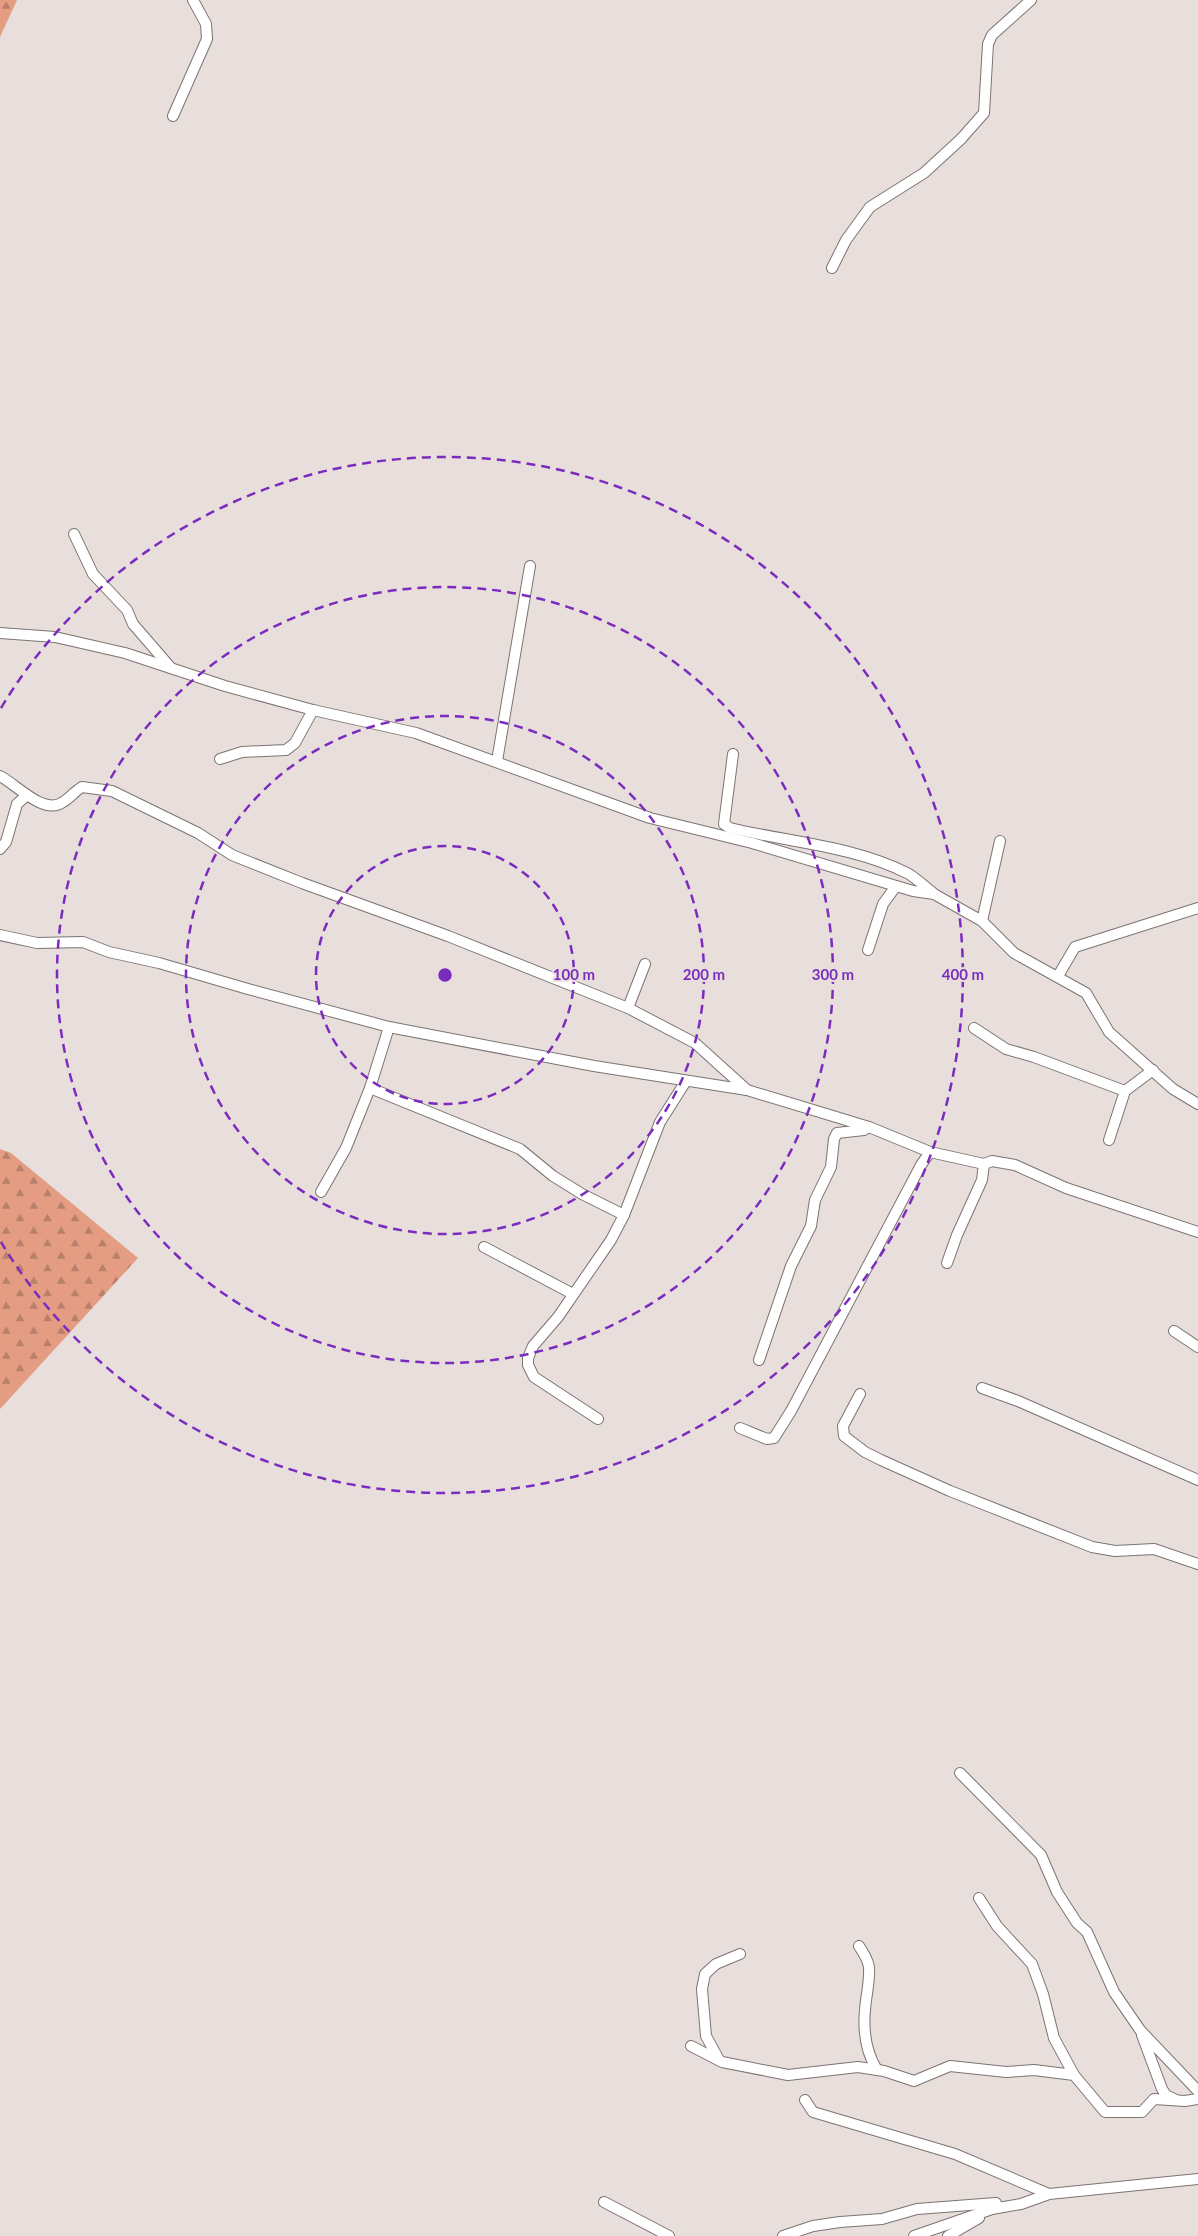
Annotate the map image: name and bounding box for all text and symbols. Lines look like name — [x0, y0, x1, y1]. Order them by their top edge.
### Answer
text: 100 m — [553, 965, 595, 983]
text: 200 m — [683, 965, 725, 983]
text: 300 m — [812, 965, 854, 983]
text: 400 m — [942, 965, 984, 983]
centre of rings — [436, 966, 454, 984]

